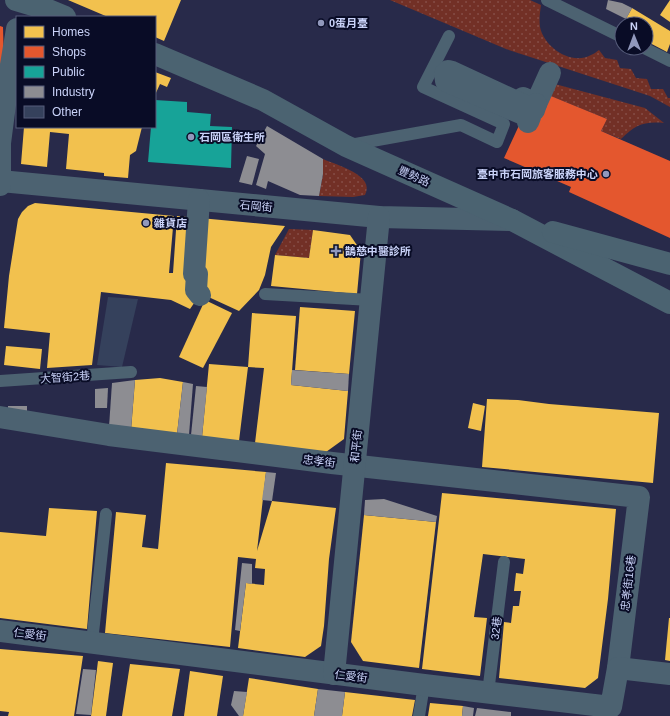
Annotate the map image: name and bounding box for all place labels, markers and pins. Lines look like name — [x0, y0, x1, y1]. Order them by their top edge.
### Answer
place label: 0蛋月臺 — [329, 17, 368, 29]
marker: 0蛋月臺 — [316, 18, 326, 28]
place label: 石岡區衛生所 — [199, 131, 265, 143]
marker: 石岡區衛生所 — [186, 132, 196, 142]
place label: 臺中市石岡旅客服務中心 — [477, 168, 598, 180]
marker: 臺中市石岡旅客服務中心 — [601, 169, 611, 179]
place label: 雜貨店 — [154, 217, 187, 229]
marker: 雜貨店 — [141, 218, 151, 228]
marker: 鵲慈中醫診所 — [330, 245, 342, 257]
place label: 鵲慈中醫診所 — [345, 245, 411, 257]

